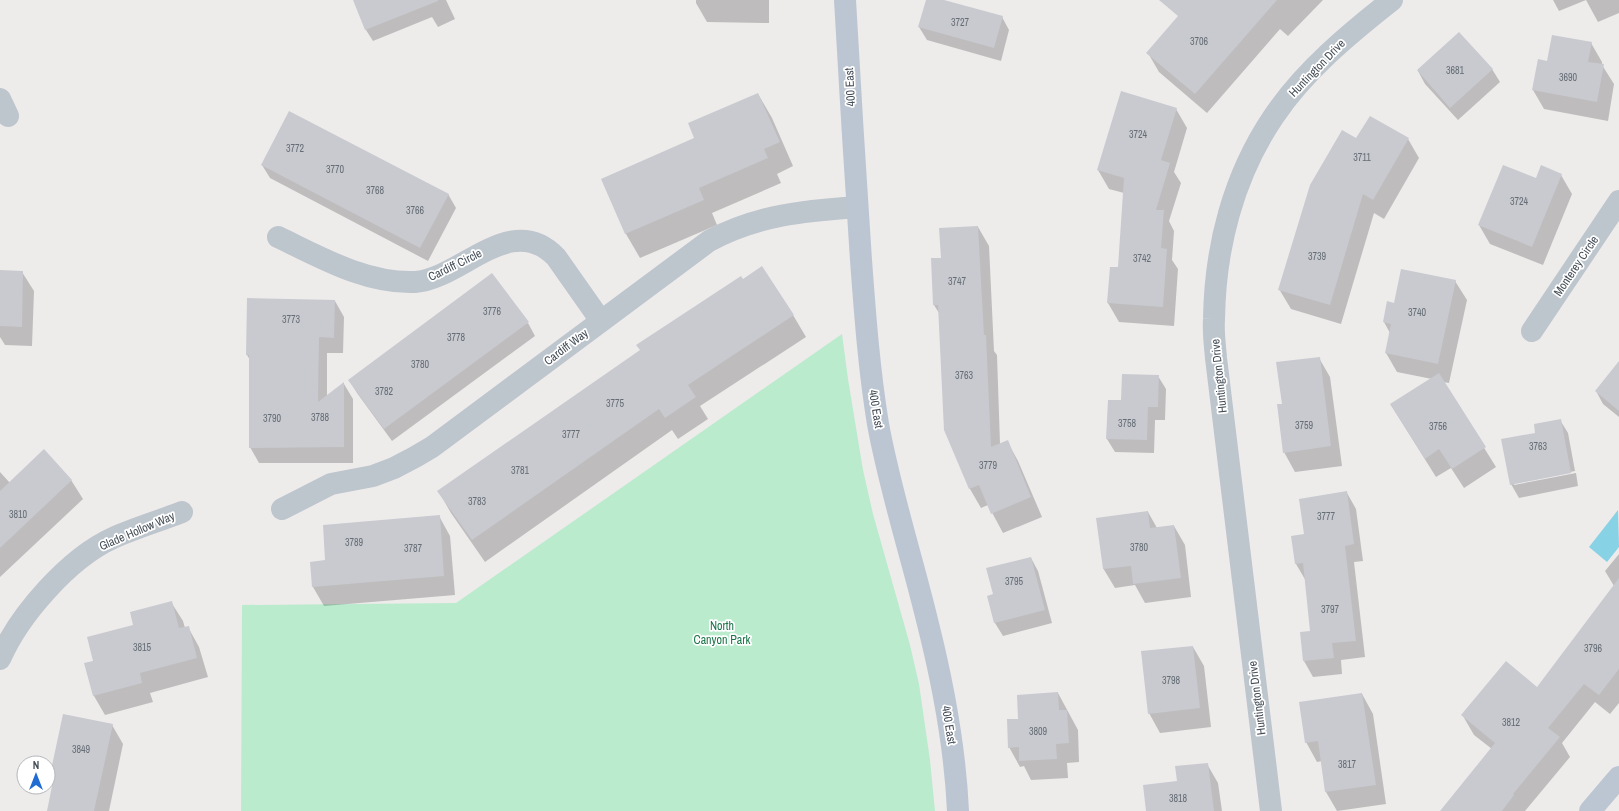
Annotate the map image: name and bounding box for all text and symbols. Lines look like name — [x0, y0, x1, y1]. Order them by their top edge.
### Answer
house number: 3727 — [951, 16, 970, 29]
house number: 3706 — [1190, 35, 1209, 48]
street label: Huntington Drive — [1285, 36, 1349, 100]
house number: 3681 — [1446, 64, 1465, 77]
street label: 400 East — [841, 67, 859, 107]
house number: 3690 — [1559, 71, 1578, 84]
house number: 3724 — [1129, 128, 1148, 141]
house number: 3772 — [286, 142, 305, 155]
house number: 3711 — [1353, 151, 1371, 164]
house number: 3770 — [326, 163, 345, 176]
house number: 3768 — [366, 184, 385, 197]
house number: 3724 — [1510, 195, 1529, 208]
house number: 3766 — [406, 204, 425, 217]
street label: Monterey Circle — [1550, 233, 1602, 299]
street label: Cardiff Circle — [426, 245, 484, 285]
house number: 3739 — [1308, 250, 1327, 263]
house number: 3742 — [1133, 252, 1152, 265]
house number: 3747 — [948, 275, 967, 288]
house number: 3776 — [483, 305, 502, 318]
house number: 3740 — [1408, 306, 1427, 319]
house number: 3773 — [282, 313, 301, 326]
street label: Cardiff Way — [541, 325, 591, 369]
house number: 3778 — [447, 331, 466, 344]
street label: Huntington Drive — [1207, 338, 1231, 414]
house number: 3780 — [411, 358, 430, 371]
house number: 3763 — [955, 369, 974, 382]
house number: 3782 — [375, 385, 394, 398]
street label: 400 East — [865, 389, 887, 430]
house number: 3775 — [606, 397, 625, 410]
house number: 3788 — [311, 411, 330, 424]
house number: 3790 — [263, 412, 282, 425]
house number: 3758 — [1118, 417, 1137, 430]
house number: 3759 — [1295, 419, 1314, 432]
house number: 3756 — [1429, 420, 1448, 433]
house number: 3777 — [562, 428, 581, 441]
house number: 3763 — [1529, 440, 1548, 453]
house number: 3779 — [979, 459, 998, 472]
house number: 3781 — [511, 464, 530, 477]
house number: 3783 — [468, 495, 487, 508]
house number: 3810 — [9, 508, 28, 521]
street label: Glade Hollow Way — [97, 508, 177, 554]
house number: 3777 — [1317, 510, 1336, 523]
house number: 3789 — [345, 536, 364, 549]
house number: 3780 — [1130, 541, 1149, 554]
house number: 3787 — [404, 542, 423, 555]
house number: 3795 — [1005, 575, 1024, 588]
house number: 3797 — [1321, 603, 1340, 616]
park label: North Canyon Park — [694, 618, 751, 648]
house number: 3815 — [133, 641, 152, 654]
house number: 3796 — [1584, 642, 1603, 655]
street label: Huntington Drive — [1245, 660, 1269, 736]
house number: 3798 — [1162, 674, 1181, 687]
street label: 400 East — [938, 705, 960, 746]
house number: 3812 — [1502, 716, 1521, 729]
house number: 3809 — [1029, 725, 1048, 738]
house number: 3849 — [72, 743, 91, 756]
north arrow — [16, 755, 56, 795]
text: N — [33, 758, 39, 772]
house number: 3817 — [1338, 758, 1357, 771]
house number: 3818 — [1169, 792, 1188, 805]

